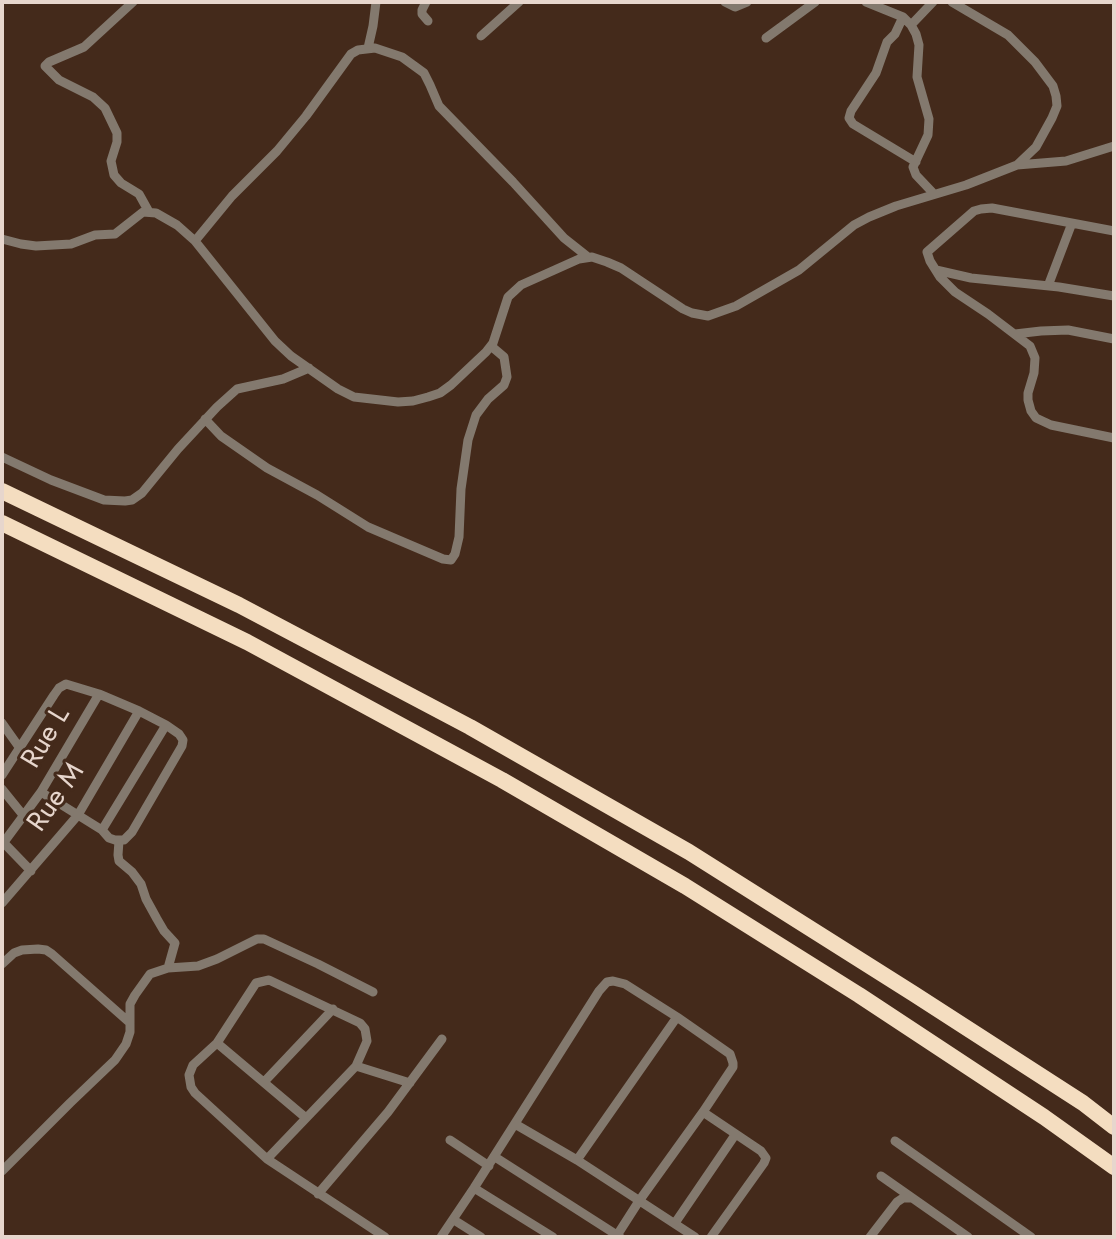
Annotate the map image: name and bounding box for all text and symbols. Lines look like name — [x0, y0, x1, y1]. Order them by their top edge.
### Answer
street label: Rue L — [16, 701, 78, 775]
street label: Rue M — [21, 757, 93, 839]

